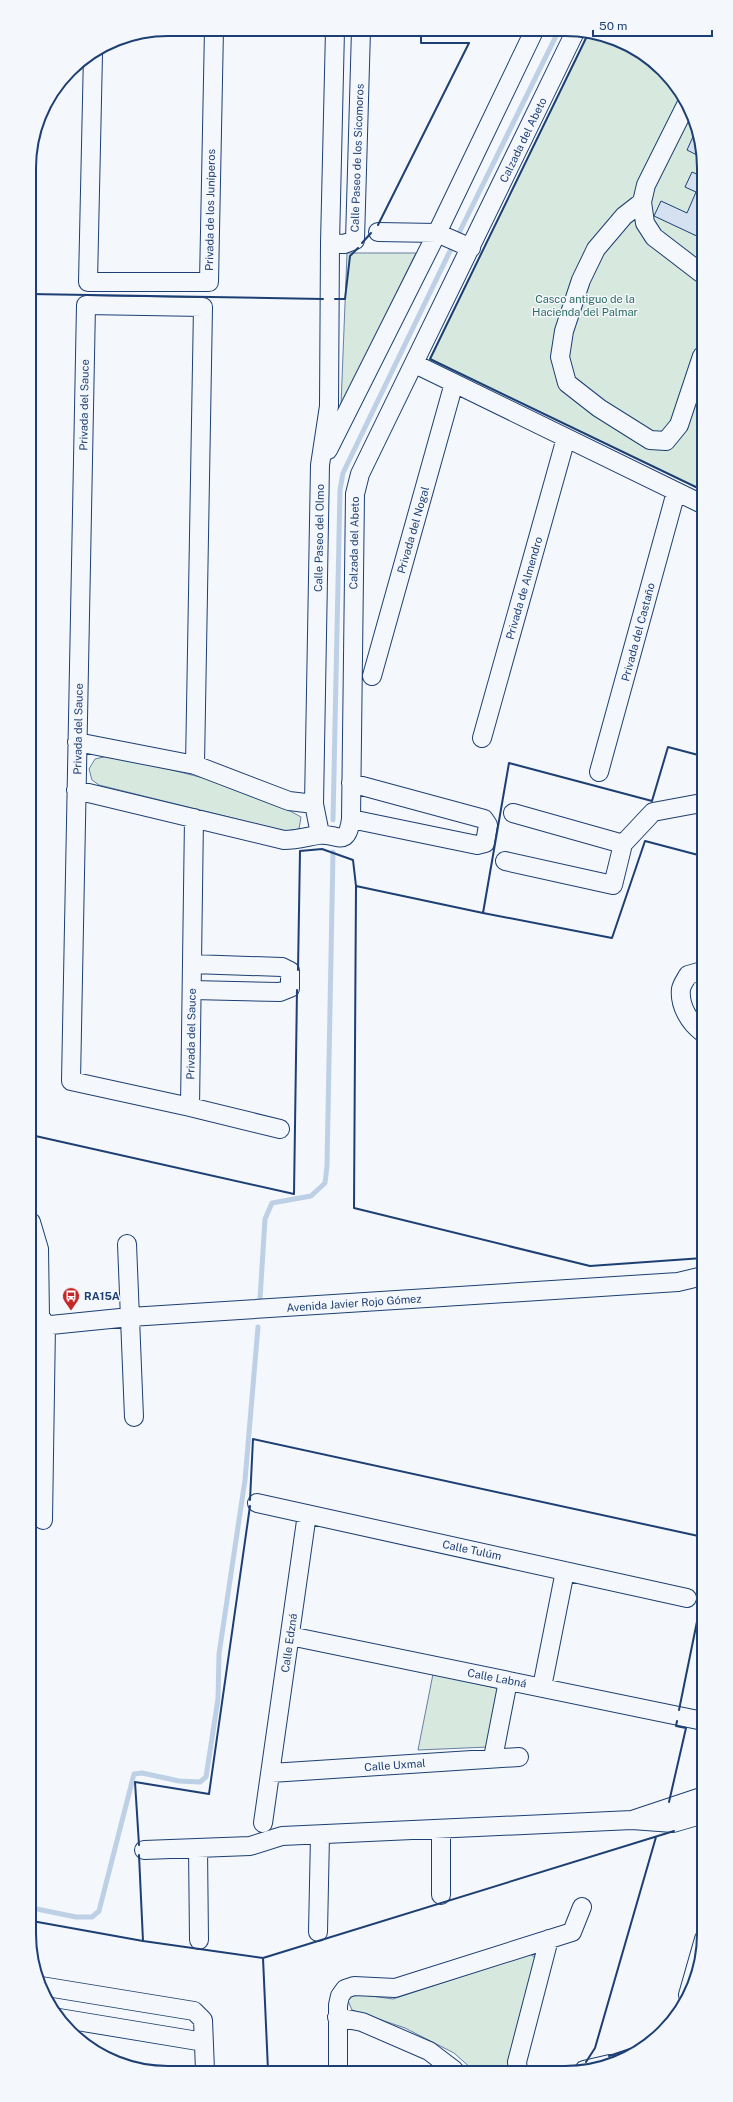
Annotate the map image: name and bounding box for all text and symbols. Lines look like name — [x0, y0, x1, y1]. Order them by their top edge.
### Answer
scale bar — [593, 12, 712, 38]
text: 50 m — [599, 19, 627, 33]
street label: Calle Paseo de los Sicomoros — [348, 83, 366, 233]
street label: Calzada del Abeto — [497, 96, 549, 184]
street label: Privada de los Juníperos — [203, 148, 217, 271]
park label: Casco antiguo de la Hacienda del Palmar — [532, 293, 638, 318]
street label: Privada del Sauce — [77, 359, 91, 451]
street label: Calle Paseo del Olmo — [312, 484, 326, 592]
street label: Privada del Nogal — [395, 485, 431, 575]
street label: Calzada del Abeto — [347, 496, 361, 590]
street label: Privada de Almendro — [504, 535, 544, 641]
street label: Privada del Castaño — [619, 581, 657, 683]
street label: Privada del Sauce — [71, 683, 85, 775]
street label: Privada del Sauce — [184, 988, 198, 1080]
bus stop icon: RA15A — [61, 1286, 81, 1311]
place label: RA15A — [84, 1290, 120, 1302]
street label: Avenida Javier Rojo Gómez — [286, 1292, 422, 1314]
street label: Calle Tulúm — [441, 1538, 503, 1562]
street label: Calle Edzná — [279, 1613, 299, 1673]
street label: Calle Labná — [466, 1666, 528, 1690]
street label: Calle Uxmal — [364, 1757, 426, 1773]

